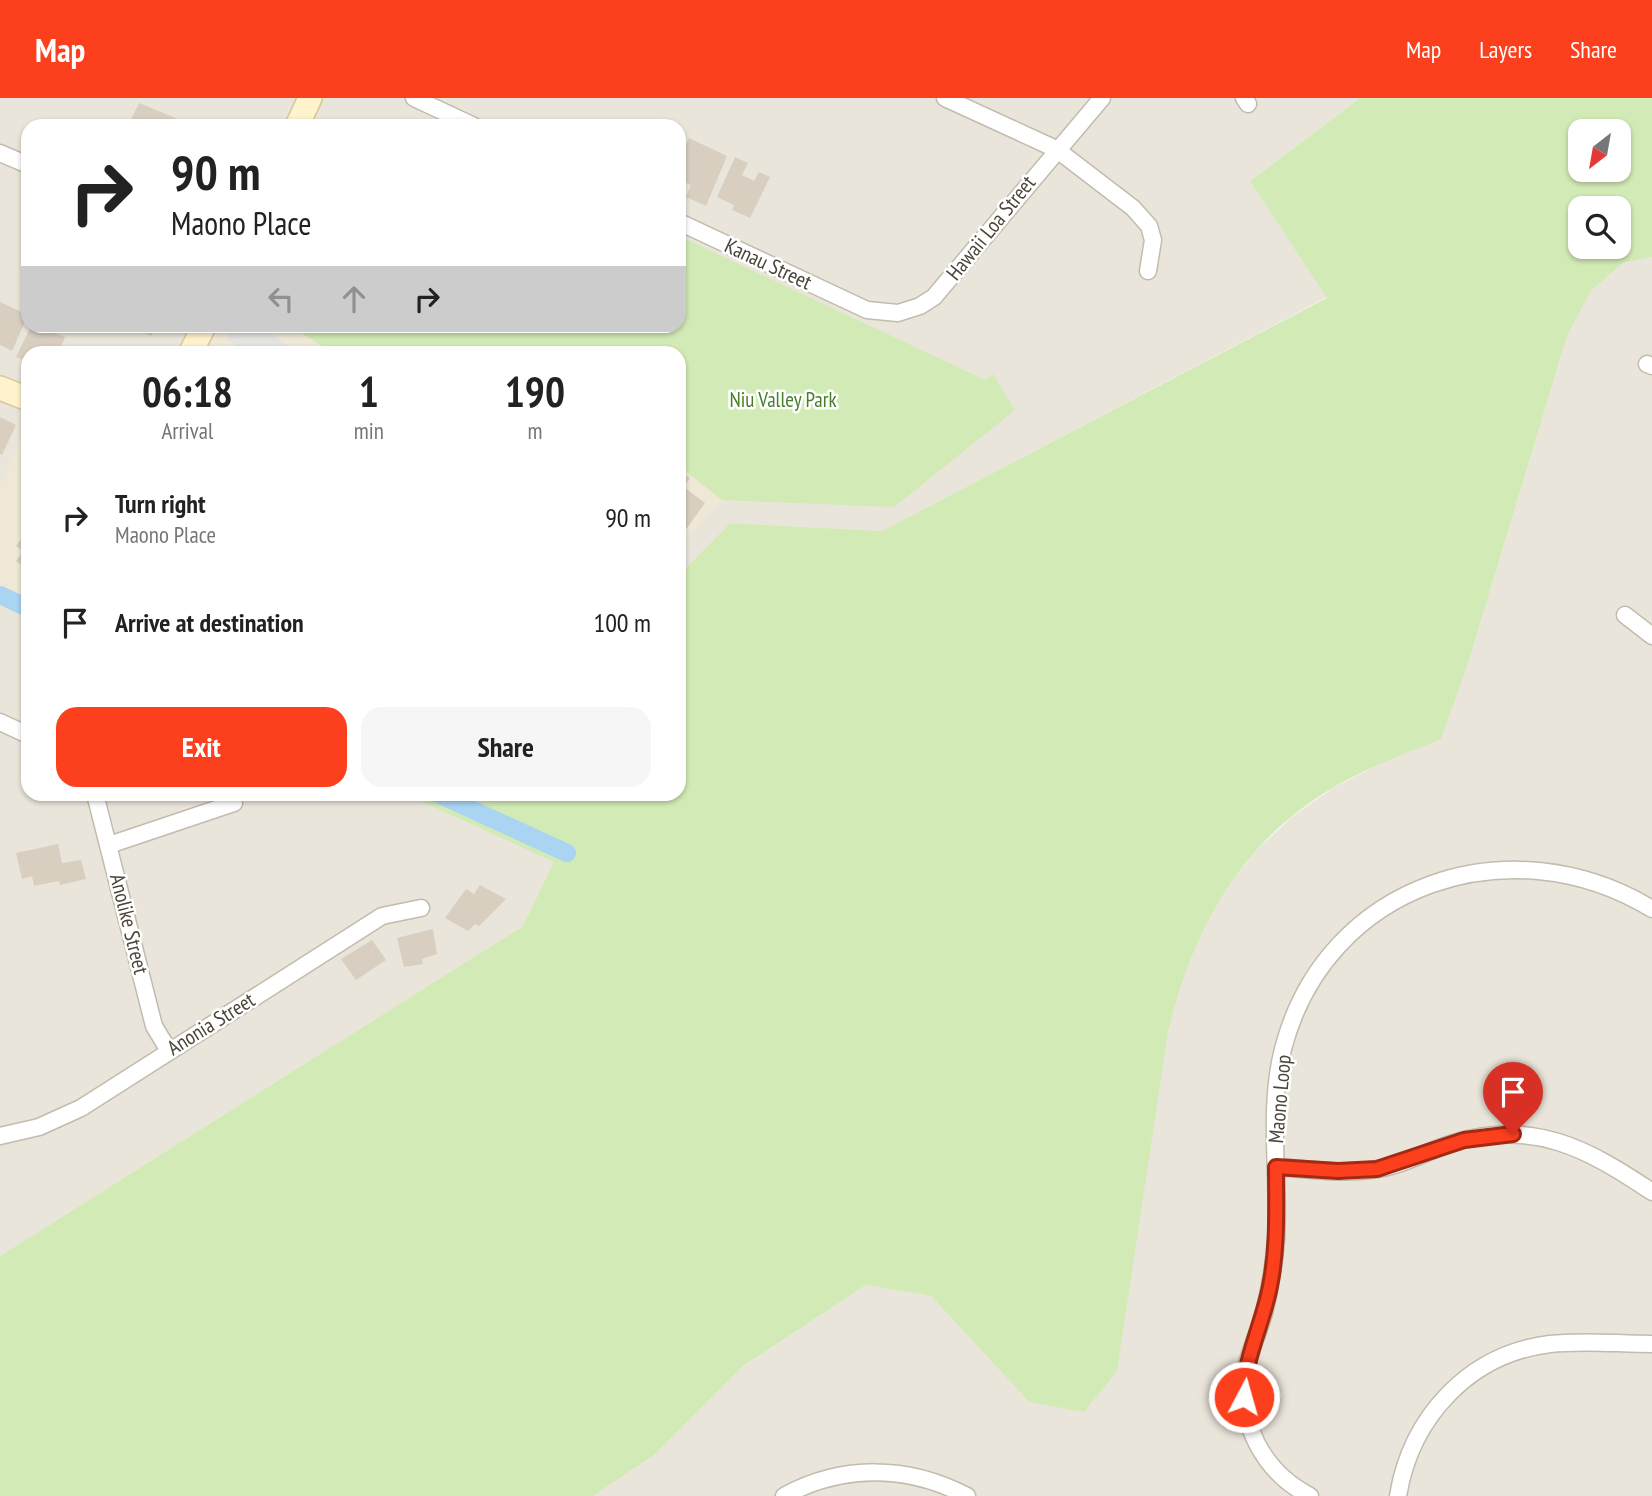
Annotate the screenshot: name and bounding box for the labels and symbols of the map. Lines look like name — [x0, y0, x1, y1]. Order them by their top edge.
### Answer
north arrow — [1568, 119, 1631, 182]
street label: Hawaii Loa Street — [940, 170, 1041, 286]
street label: Kanau Street — [720, 232, 816, 296]
park label: Niu Valley Park — [729, 386, 837, 413]
street label: Anolike Street — [104, 871, 155, 977]
street label: Anonia Street — [162, 986, 260, 1061]
street label: Maono Loop — [1262, 1054, 1297, 1144]
pin — [1483, 1062, 1543, 1134]
position arrow — [1207, 1360, 1281, 1434]

